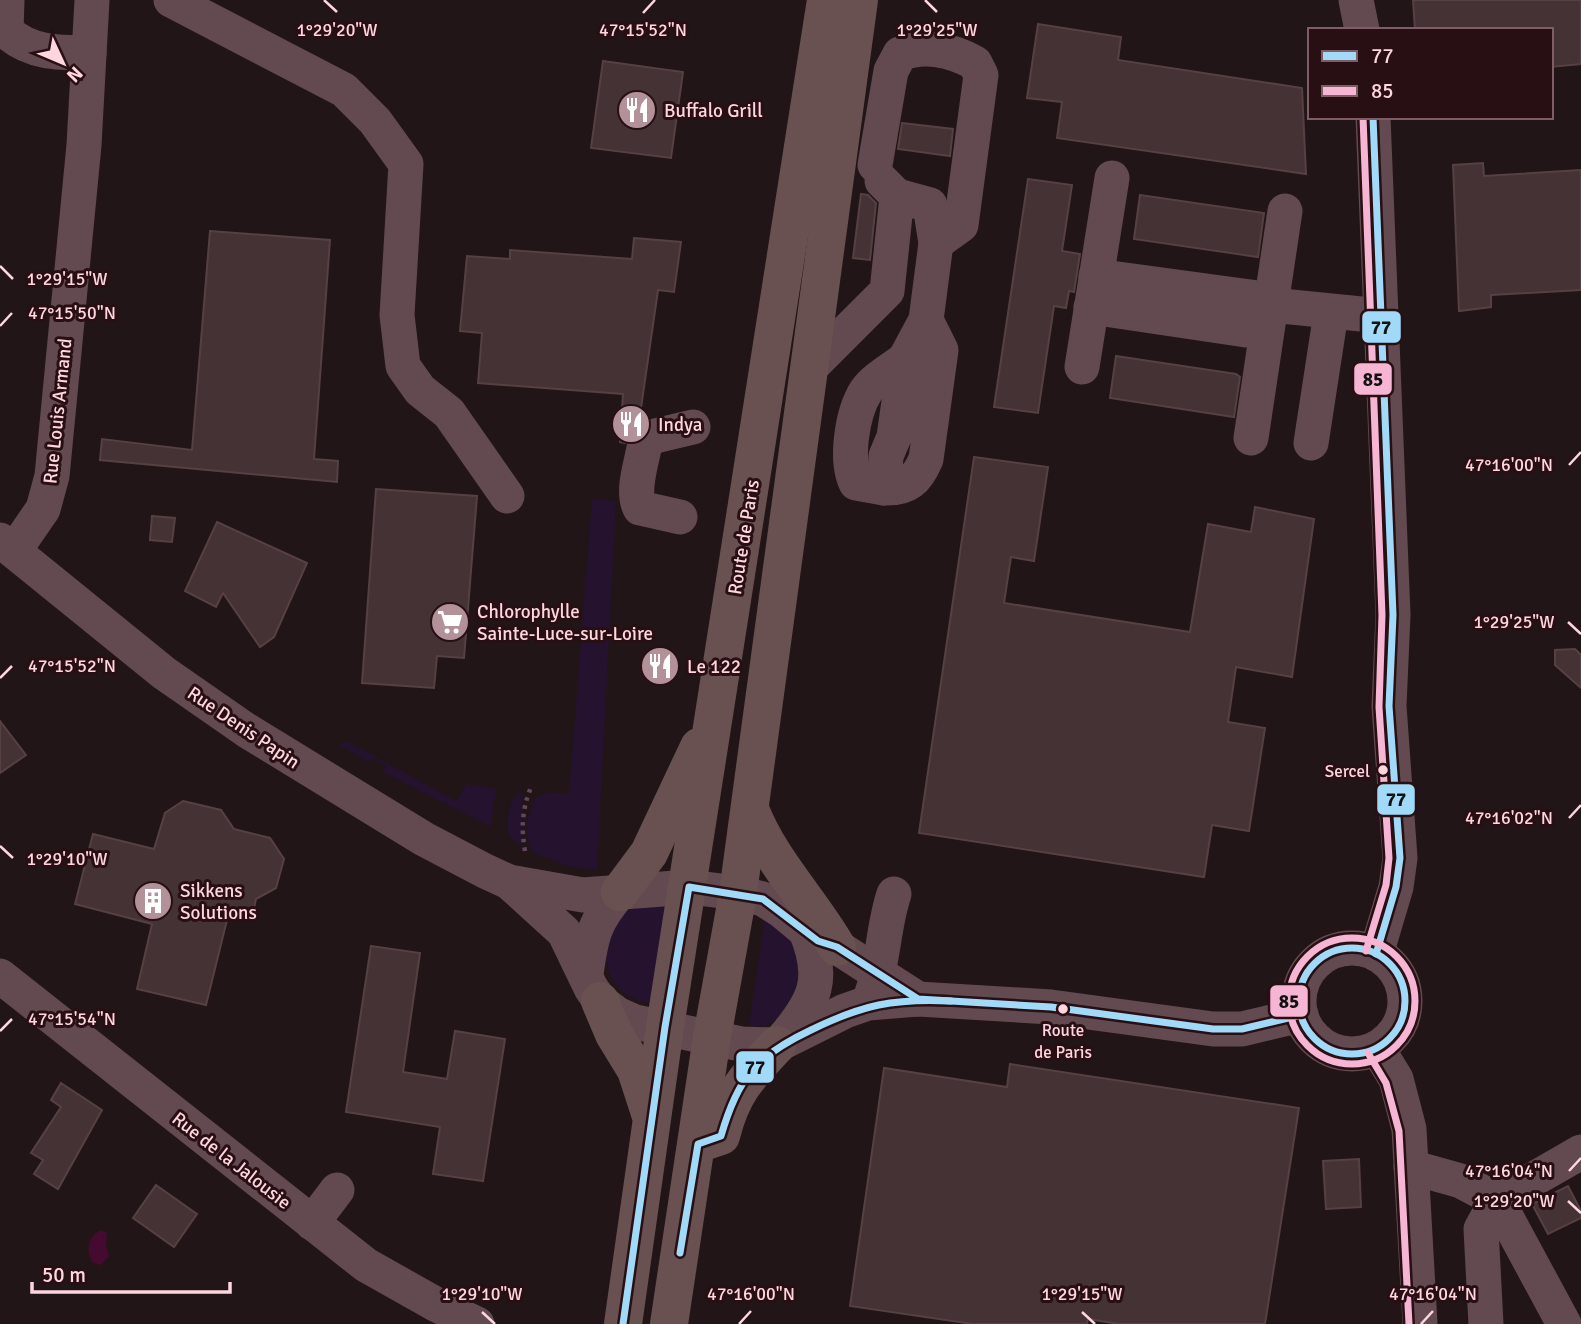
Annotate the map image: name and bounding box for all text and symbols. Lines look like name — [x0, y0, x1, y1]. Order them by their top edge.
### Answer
text: 1°29'20"W — [296, 19, 378, 41]
text: 47°15'52"N — [599, 19, 687, 41]
text: 1°29'25"W — [896, 19, 978, 41]
north arrow — [28, 28, 98, 98]
legend — [1308, 28, 1553, 119]
text: 77 — [1371, 43, 1394, 69]
text: N — [61, 61, 88, 87]
text: 85 — [1371, 78, 1394, 104]
restaurant icon: Buffalo Grill — [616, 89, 658, 131]
place label: Buffalo Grill — [664, 99, 763, 123]
text: 1°29'15"W — [26, 268, 108, 290]
text: 47°15'50"N — [28, 302, 116, 324]
line badge: 77 — [1361, 310, 1402, 344]
text: 77 — [1371, 316, 1391, 340]
street label: Rue Louis Armand — [38, 337, 78, 485]
line badge: 85 — [1353, 362, 1393, 396]
text: 85 — [1363, 368, 1383, 392]
restaurant icon: Indya — [610, 403, 652, 445]
place label: Indya — [658, 413, 702, 437]
text: 47°16'00"N — [1465, 454, 1553, 476]
street label: Route de Paris — [723, 478, 765, 596]
place label: Chlorophylle Sainte-Luce-sur-Loire — [477, 600, 653, 646]
supermarket icon: Chlorophylle Sainte-Luce-sur-Loire — [429, 601, 471, 643]
text: 1°29'25"W — [1473, 611, 1555, 633]
restaurant icon: Le 122 — [639, 645, 681, 687]
text: 47°15'52"N — [28, 655, 116, 677]
place label: Le 122 — [687, 655, 741, 679]
street label: Rue Denis Papin — [183, 681, 304, 774]
place label: Sercel — [1325, 761, 1370, 782]
marker: Sercel — [1376, 763, 1390, 777]
line badge: 77 — [1376, 783, 1416, 816]
text: 77 — [1386, 788, 1406, 812]
text: 47°16'02"N — [1465, 807, 1553, 829]
text: 1°29'10"W — [26, 848, 108, 870]
place label: Sikkens Solutions — [180, 879, 257, 925]
building icon: Sikkens Solutions — [132, 880, 174, 922]
line badge: 85 — [1269, 984, 1309, 1018]
text: 85 — [1279, 990, 1299, 1014]
marker: Route de Paris — [1056, 1002, 1070, 1016]
text: 47°15'54"N — [28, 1008, 116, 1030]
place label: Route de Paris — [1034, 1020, 1092, 1063]
line badge: 77 — [735, 1050, 775, 1084]
text: 77 — [745, 1056, 765, 1080]
street label: Rue de la Jalousie — [167, 1107, 296, 1215]
text: 47°16'04"N — [1465, 1160, 1553, 1182]
text: 1°29'20"W — [1473, 1190, 1555, 1212]
scale bar — [32, 1250, 229, 1294]
text: 50 m — [42, 1262, 86, 1288]
text: 1°29'10"W — [441, 1283, 523, 1305]
text: 47°16'00"N — [707, 1283, 795, 1305]
text: 1°29'15"W — [1041, 1283, 1123, 1305]
text: 47°16'04"N — [1389, 1283, 1477, 1305]

